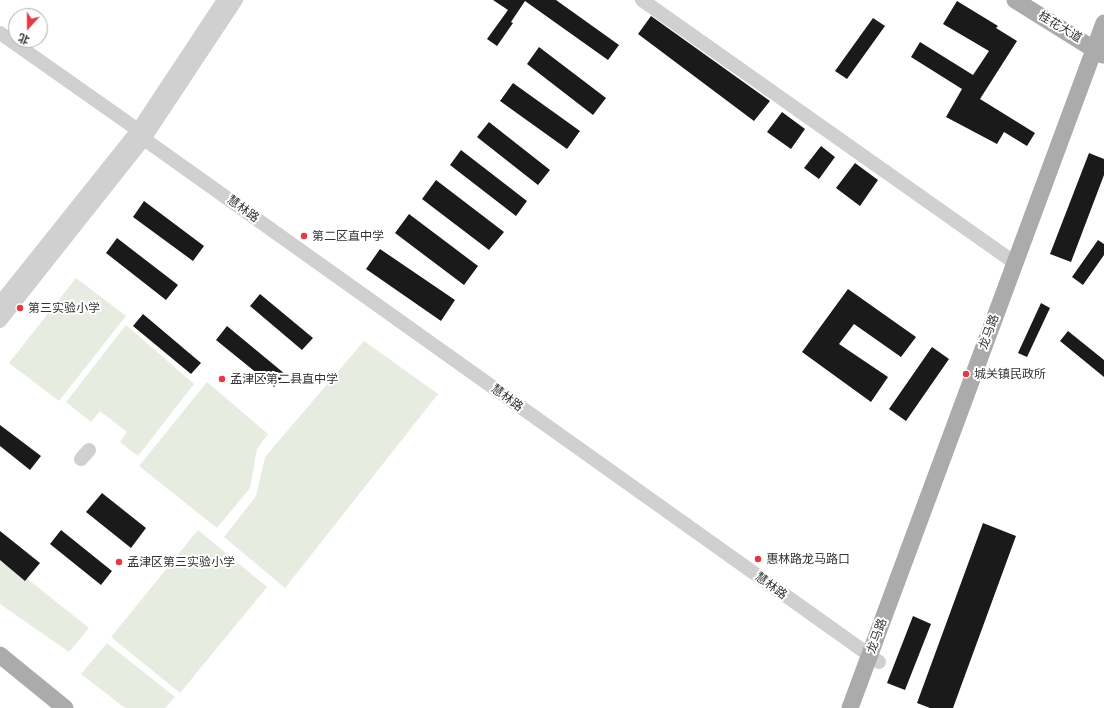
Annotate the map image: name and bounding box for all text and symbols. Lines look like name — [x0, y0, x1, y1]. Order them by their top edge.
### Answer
north arrow — [8, 8, 48, 48]
street label: 桂花大道 — [1036, 8, 1084, 46]
text: 北 — [16, 31, 31, 47]
street label: 慧林路 — [224, 193, 262, 225]
place label: 第二区直中学 — [312, 229, 384, 243]
marker: 第二区直中学 — [299, 231, 309, 241]
place label: 第三实验小学 — [28, 301, 100, 315]
marker: 第三实验小学 — [15, 303, 25, 313]
street label: 龙马路 — [976, 313, 1002, 351]
place label: 城关镇民政所 — [974, 367, 1046, 381]
marker: 城关镇民政所 — [961, 369, 971, 379]
place label: 孟津区第二县直中学 — [230, 372, 338, 386]
marker: 孟津区第二县直中学 — [217, 374, 227, 384]
street label: 慧林路 — [488, 382, 526, 414]
place label: 惠林路龙马路口 — [766, 552, 850, 566]
marker: 惠林路龙马路口 — [753, 554, 763, 564]
place label: 孟津区第三实验小学 — [127, 555, 235, 569]
marker: 孟津区第三实验小学 — [114, 557, 124, 567]
street label: 慧林路 — [752, 570, 790, 602]
street label: 龙马路 — [864, 617, 890, 655]

